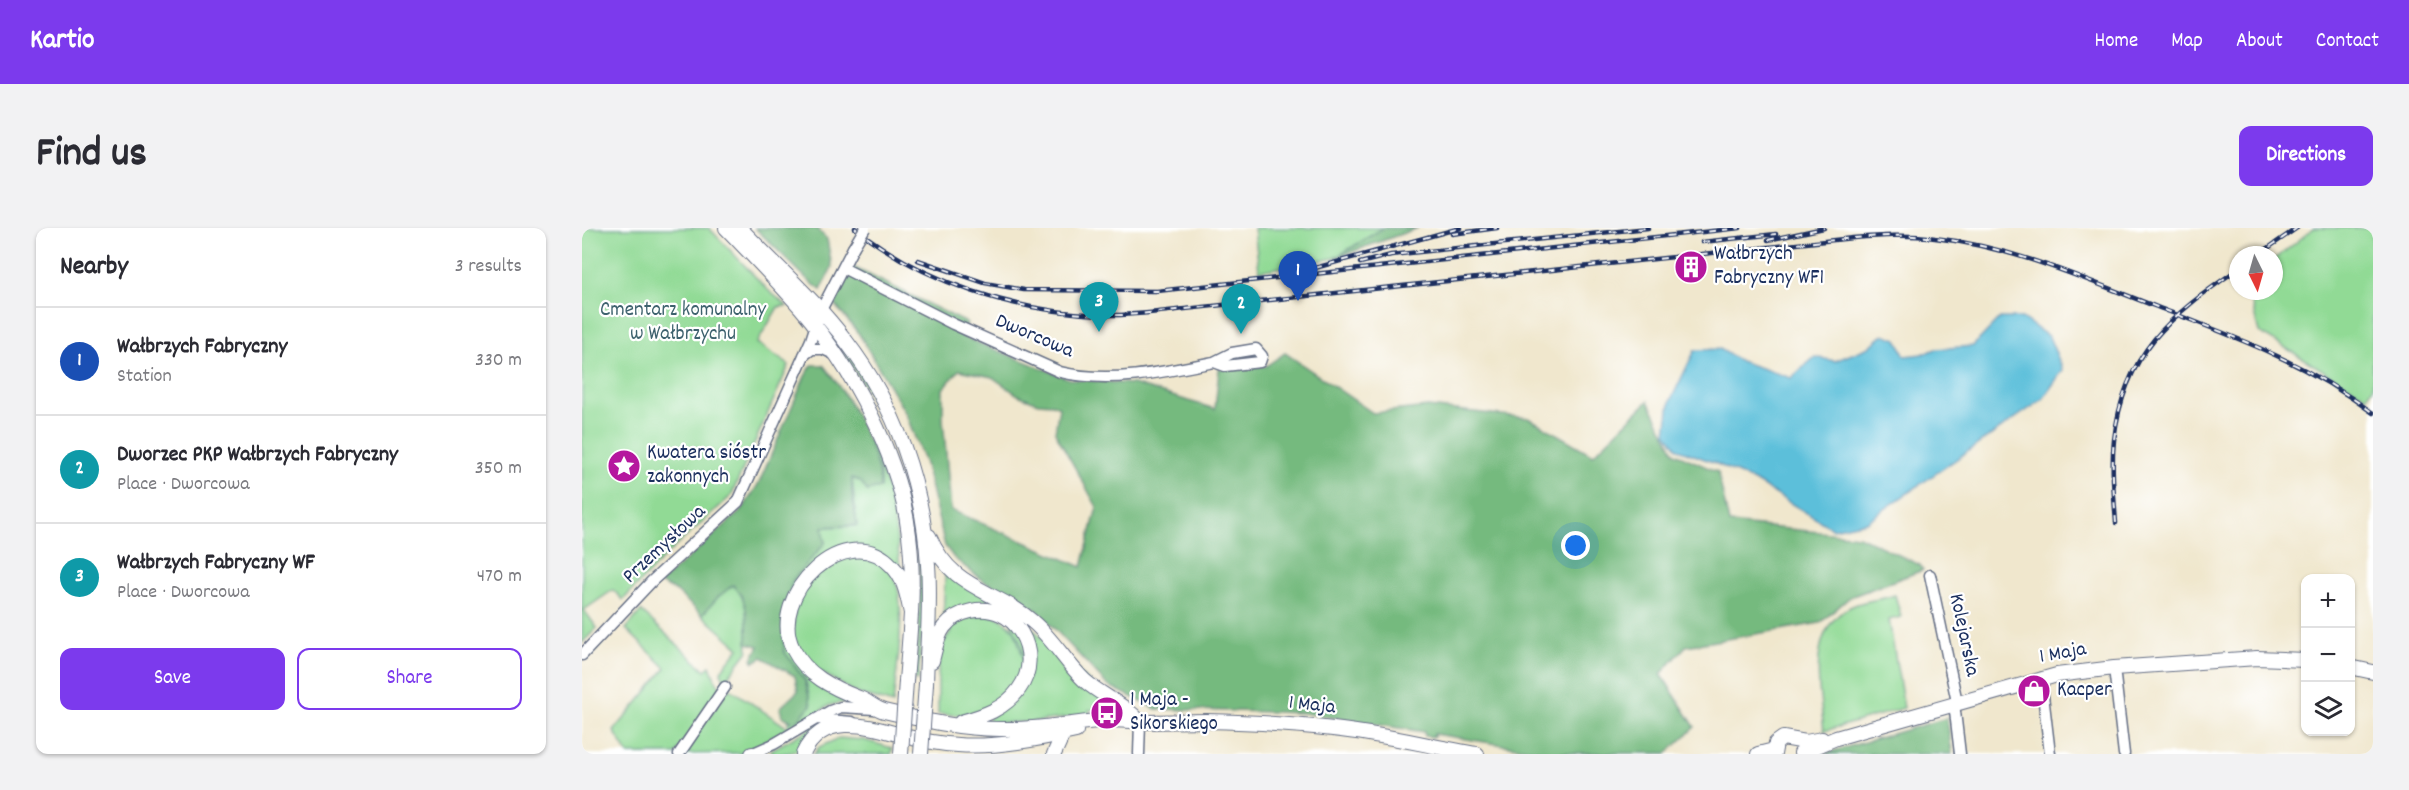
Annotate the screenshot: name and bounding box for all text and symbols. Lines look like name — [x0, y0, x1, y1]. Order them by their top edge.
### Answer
text: Kartio — [30, 22, 94, 62]
text: Home — [2094, 27, 2138, 57]
text: Map — [2171, 27, 2203, 57]
text: About — [2236, 27, 2283, 57]
text: Contact — [2316, 27, 2379, 57]
text: Find us — [36, 126, 147, 186]
button: Directions — [2239, 126, 2373, 186]
place label: Wałbrzych Fabryczny WF1 — [1714, 240, 1824, 294]
north arrow — [2229, 246, 2283, 300]
text: Nearby — [60, 249, 128, 286]
building icon: Wałbrzych Fabryczny WF1 — [1673, 249, 1709, 285]
pin: 1 — [1278, 251, 1318, 301]
text: 3 results — [455, 253, 522, 281]
pin: 3 — [1080, 282, 1118, 332]
pin: 2 — [1222, 285, 1260, 334]
park label: Cmentarz komunalny w Wałbrzychu — [600, 296, 767, 350]
street label: Dworcowa — [990, 307, 1079, 367]
text: Wałbrzych Fabryczny — [117, 332, 287, 363]
text: 1 — [77, 347, 82, 375]
text: 330 m — [475, 347, 522, 375]
text: Station — [117, 363, 172, 391]
place label: Kwatera sióstr zakonnych — [647, 439, 766, 493]
text: Dworzec PKP Wałbrzych Fabryczny — [117, 440, 398, 471]
place icon: Kwatera sióstr zakonnych — [606, 448, 642, 484]
text: 2 — [75, 455, 84, 483]
text: 350 m — [475, 455, 522, 483]
text: Place · Dworcowa — [117, 471, 250, 499]
street label: Przemysłowa — [617, 498, 714, 592]
your location — [1561, 531, 1590, 560]
text: Wałbrzych Fabryczny WF — [117, 548, 315, 579]
text: 3 — [75, 563, 84, 591]
text: 470 m — [477, 563, 522, 591]
map controls — [2301, 574, 2355, 736]
button: + — [2301, 574, 2355, 628]
text: Place · Dworcowa — [117, 579, 250, 607]
street label: Kolejarska — [1940, 591, 1987, 680]
button: − — [2301, 628, 2355, 682]
street label: 1 Maja — [2037, 635, 2090, 673]
button: Save — [60, 648, 285, 710]
button: Share — [297, 648, 522, 710]
shop icon: Kacper — [2016, 673, 2052, 709]
place label: Kacper — [2057, 676, 2112, 706]
button: layers — [2301, 682, 2355, 736]
place label: 1 Maja - Sikorskiego — [1130, 686, 1218, 740]
street label: 1 Maja — [1287, 689, 1338, 723]
bus stop icon: 1 Maja - Sikorskiego — [1089, 695, 1125, 731]

